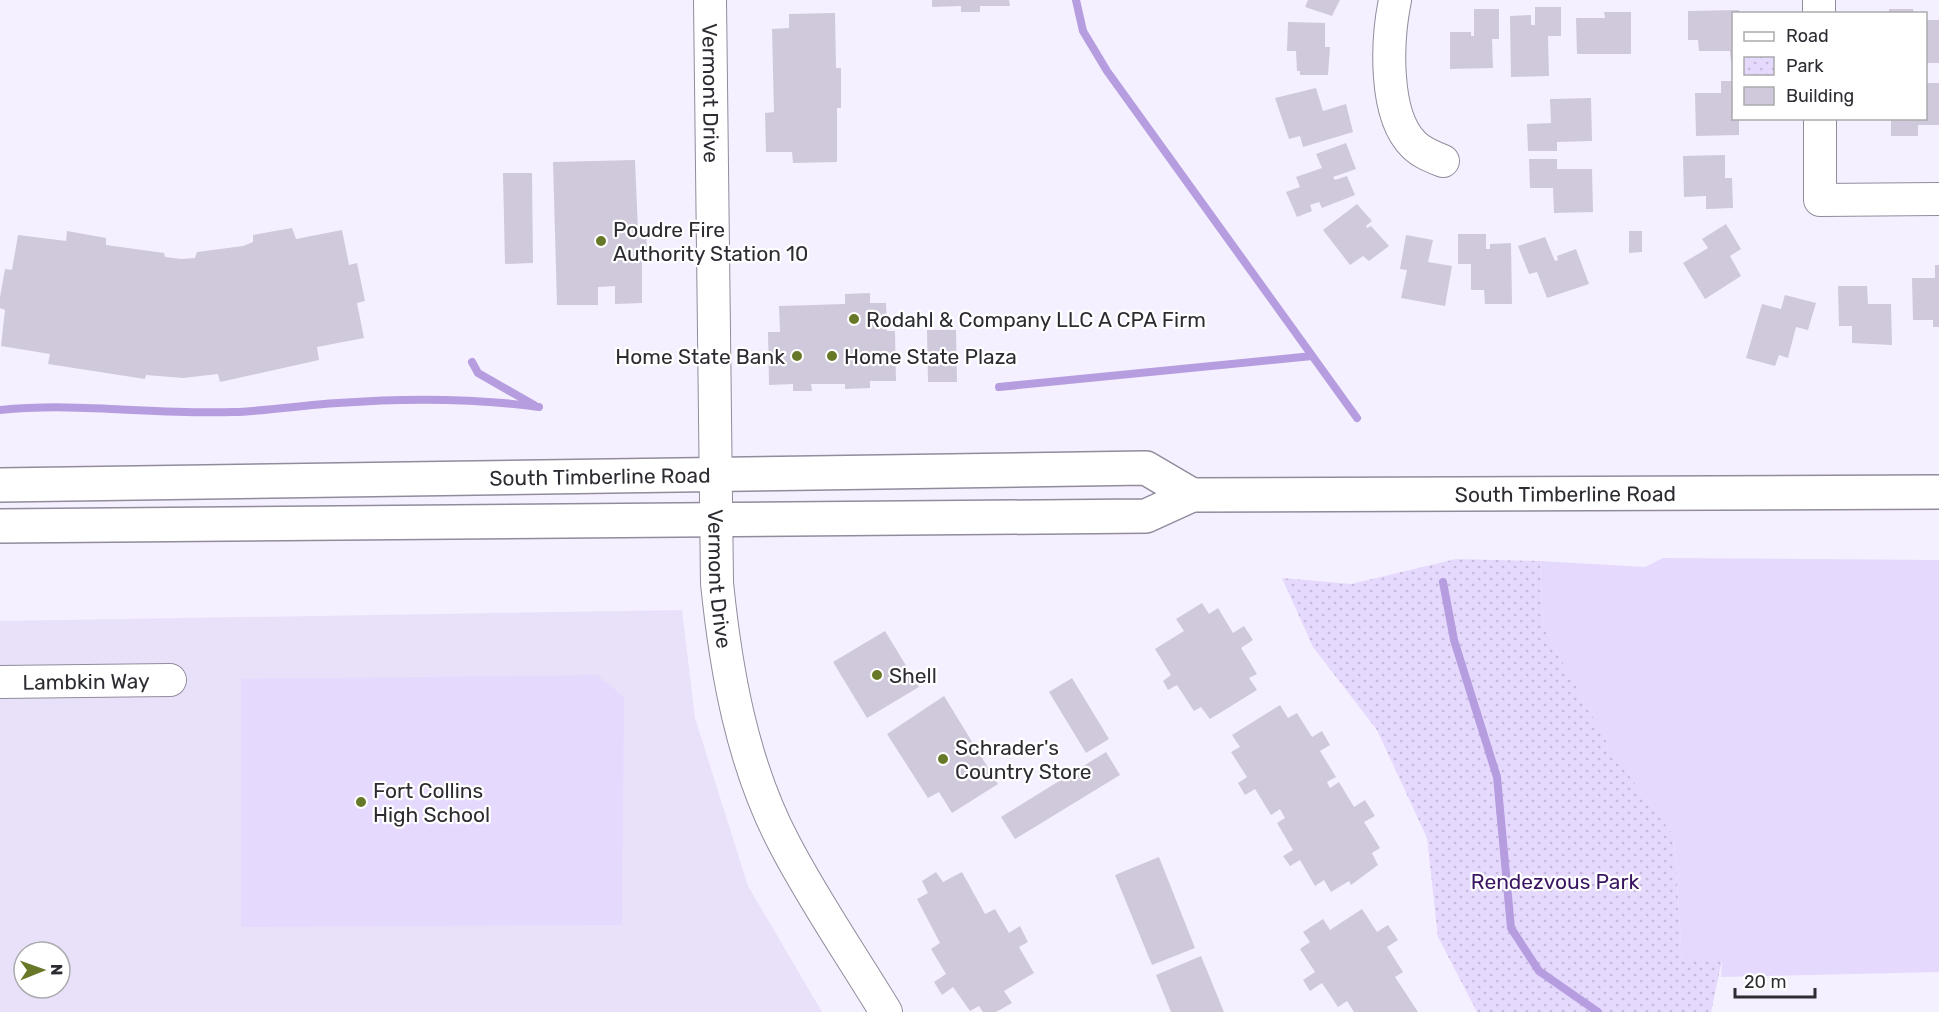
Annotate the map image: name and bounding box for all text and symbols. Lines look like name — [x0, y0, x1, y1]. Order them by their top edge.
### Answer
legend — [1732, 12, 1927, 120]
street label: Vermont Drive — [698, 23, 724, 163]
text: Road — [1786, 25, 1829, 47]
text: Park — [1786, 55, 1824, 77]
text: Building — [1786, 85, 1854, 107]
place label: Poudre Fire Authority Station 10 — [613, 217, 808, 266]
marker: Poudre Fire Authority Station 10 — [594, 234, 608, 248]
place label: Rodahl & Company LLC A CPA Firm — [866, 307, 1206, 332]
marker: Rodahl & Company LLC A CPA Firm — [847, 312, 861, 326]
place label: Home State Bank — [615, 344, 785, 369]
place label: Home State Plaza — [844, 344, 1017, 369]
marker: Home State Bank — [790, 349, 804, 363]
marker: Home State Plaza — [825, 349, 839, 363]
street label: South Timberline Road — [489, 462, 711, 490]
street label: South Timberline Road — [1455, 481, 1676, 506]
street label: Vermont Drive — [704, 509, 738, 650]
place label: Shell — [889, 663, 937, 688]
street label: Lambkin Way — [22, 668, 150, 694]
marker: Shell — [870, 668, 884, 682]
place label: Schrader's Country Store — [955, 735, 1092, 784]
marker: Schrader's Country Store — [936, 752, 950, 766]
place label: Fort Collins High School — [373, 778, 490, 827]
marker: Fort Collins High School — [354, 795, 368, 809]
park label: Rendezvous Park — [1471, 869, 1639, 894]
north arrow — [12, 940, 72, 1000]
scale bar — [1735, 961, 1814, 999]
text: N — [47, 964, 66, 976]
text: 20 m — [1744, 971, 1786, 993]

